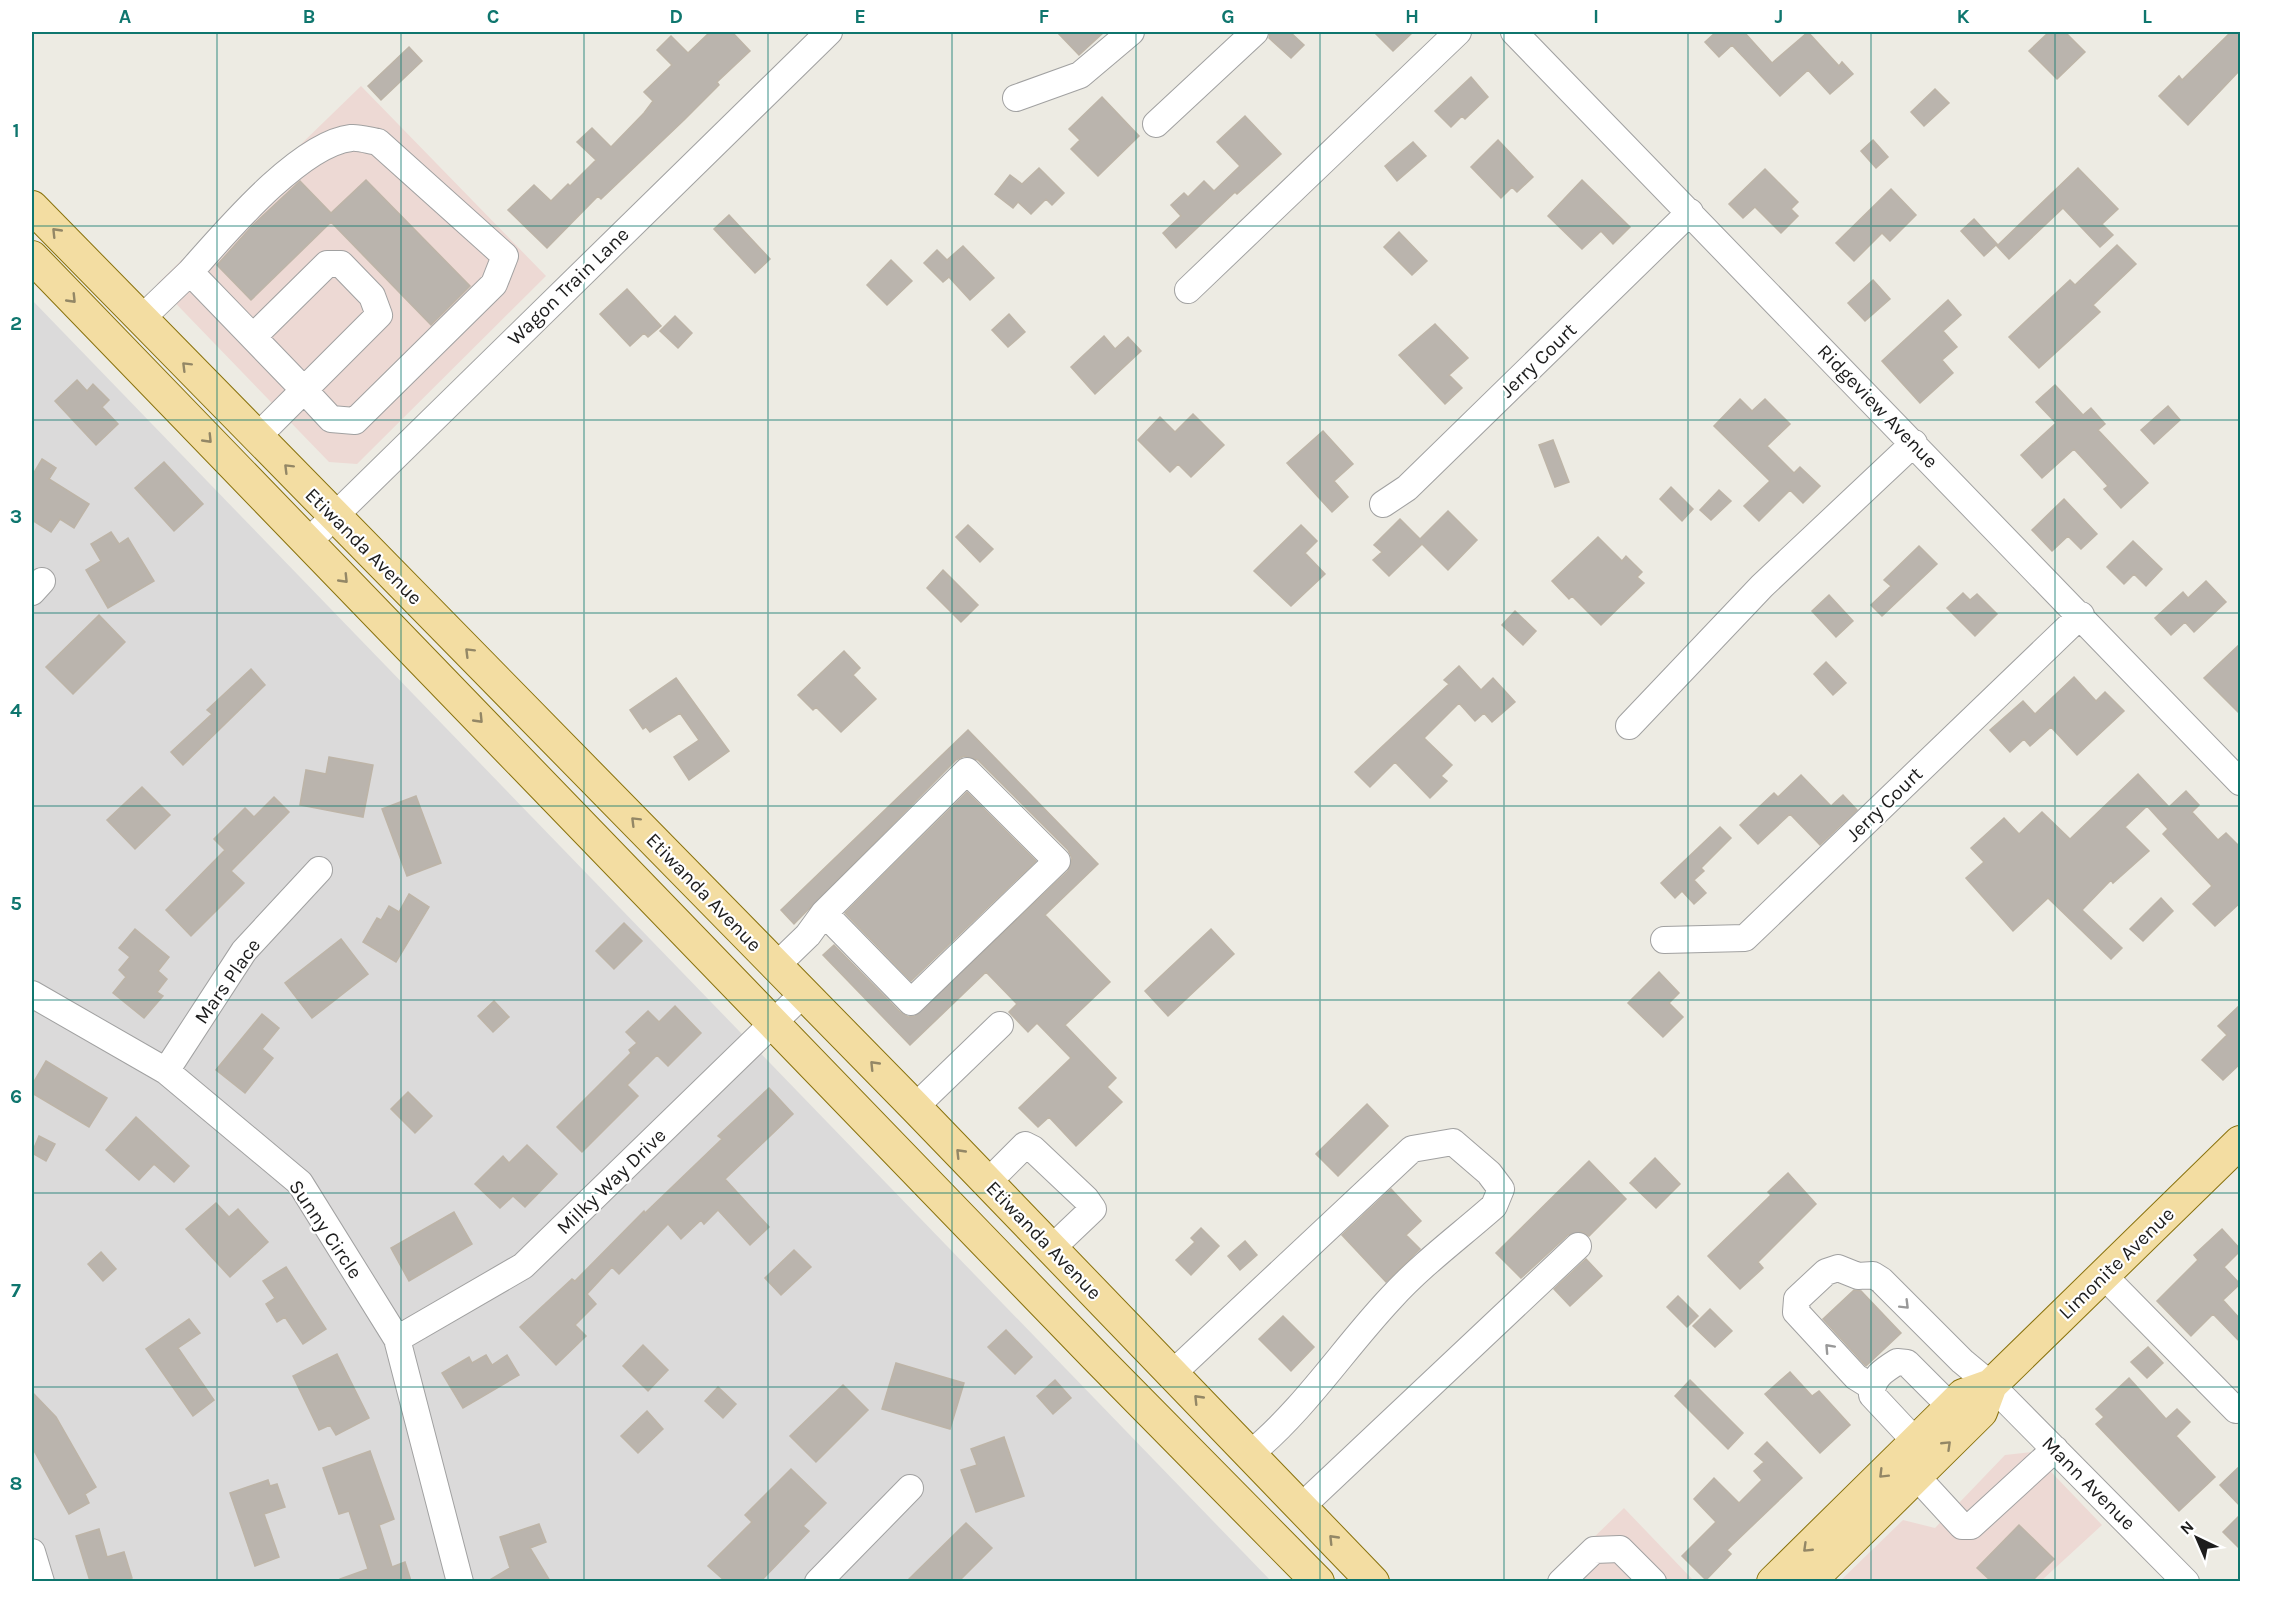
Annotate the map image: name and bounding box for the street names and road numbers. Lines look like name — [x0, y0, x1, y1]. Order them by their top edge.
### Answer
street label: Wagon Train Lane — [503, 223, 634, 350]
street label: Jerry Court — [1495, 318, 1582, 402]
street label: Ridgeview Avenue — [1813, 340, 1943, 473]
street label: Etiwanda Avenue — [300, 483, 427, 610]
street label: Jerry Court — [1841, 762, 1928, 846]
street label: Etiwanda Avenue — [641, 828, 766, 956]
street label: Mars Place — [190, 934, 265, 1028]
street label: Milky Way Drive — [552, 1124, 671, 1239]
street label: Sunny Circle — [284, 1176, 367, 1283]
street label: Etiwanda Avenue — [981, 1176, 1106, 1304]
street label: Limonite Avenue — [2054, 1203, 2179, 1324]
street label: Mann Avenue — [2037, 1432, 2140, 1535]

